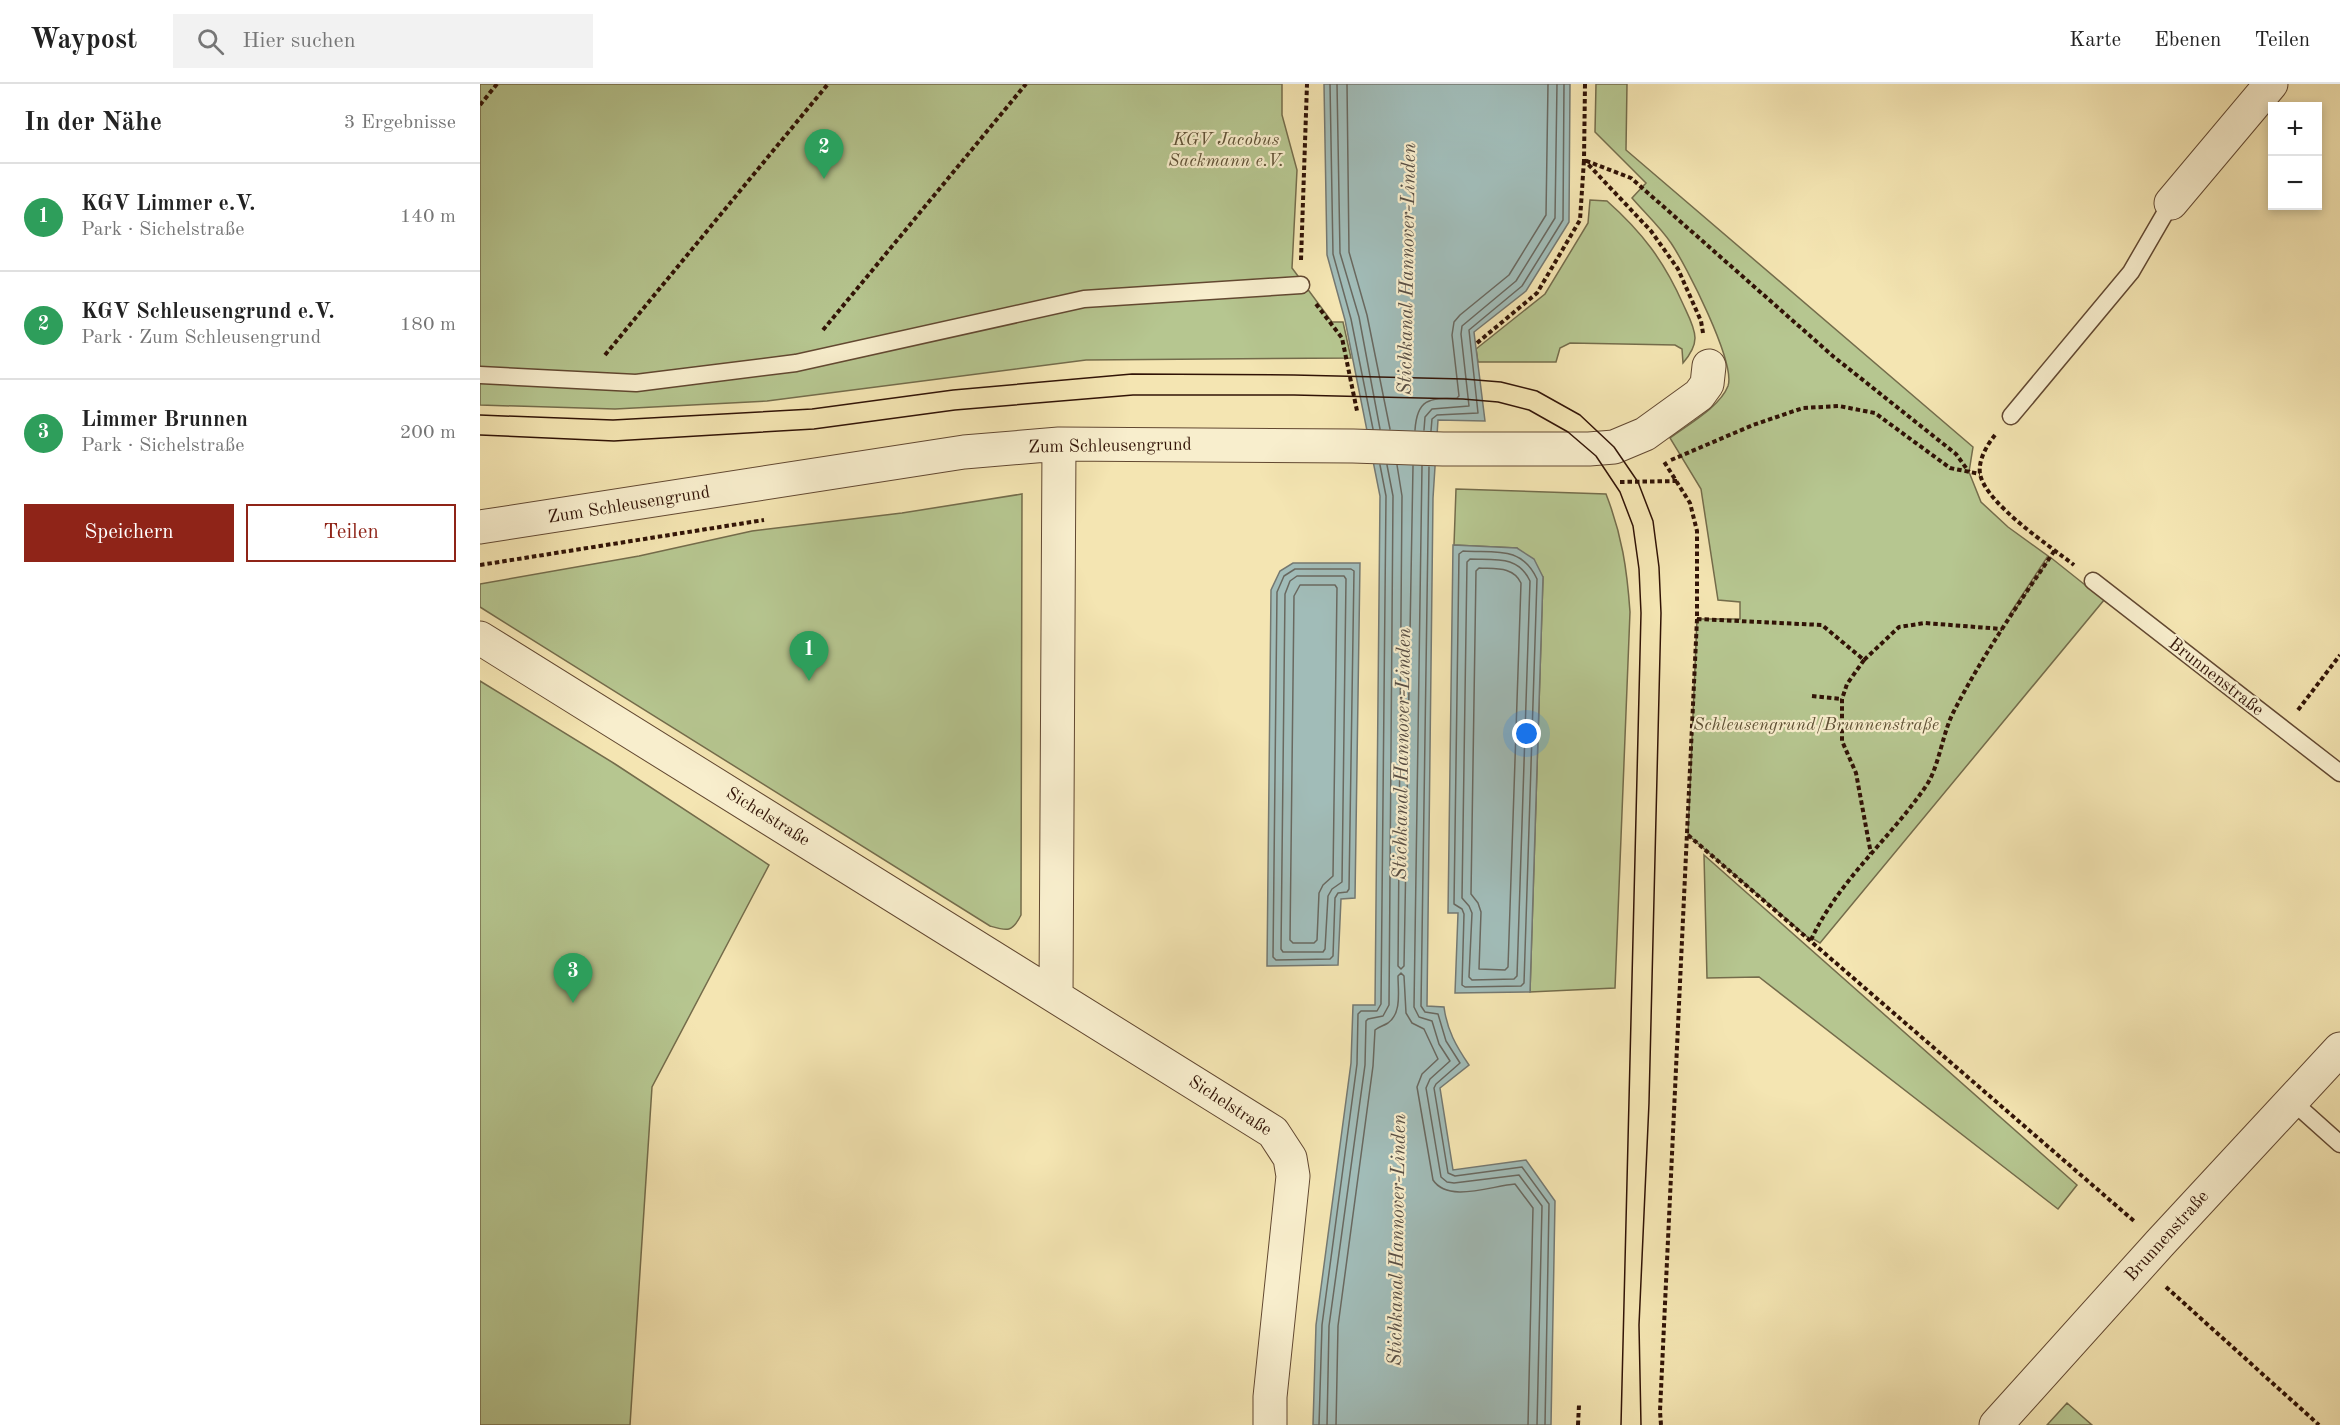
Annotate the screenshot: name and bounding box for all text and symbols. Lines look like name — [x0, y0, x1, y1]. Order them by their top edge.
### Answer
search box — [173, 14, 593, 68]
icon: search — [194, 25, 227, 58]
text: Waypost — [30, 27, 137, 55]
text: Hier suchen — [242, 30, 356, 52]
text: Karte — [2069, 30, 2121, 51]
text: Ebenen — [2154, 30, 2221, 51]
text: Teilen — [2254, 30, 2310, 51]
map controls — [2268, 102, 2322, 210]
button: + — [2268, 102, 2322, 156]
text: In der Nähe — [24, 110, 162, 136]
text: 3 Ergebnisse — [344, 113, 456, 133]
pin: 2 — [804, 130, 844, 179]
park label: KGV Jacobus Sackmann e.V. — [1168, 131, 1284, 170]
water label: Stichkanal Hannover-Linden — [1396, 143, 1420, 395]
button: − — [2268, 156, 2322, 210]
text: KGV Limmer e.V. — [81, 193, 256, 215]
text: 1 — [38, 207, 49, 227]
text: 140 m — [400, 207, 456, 227]
text: Park · Sichelstraße — [81, 220, 244, 240]
text: KGV Schleusengrund e.V. — [81, 301, 335, 323]
text: 2 — [38, 315, 49, 335]
text: 180 m — [400, 315, 456, 335]
text: Park · Zum Schleusengrund — [81, 328, 321, 348]
text: Limmer Brunnen — [81, 409, 248, 431]
text: 3 — [38, 423, 49, 443]
text: 200 m — [400, 423, 456, 443]
text: Park · Sichelstraße — [81, 436, 244, 456]
street label: Zum Schleusengrund — [1028, 436, 1192, 456]
street label: Zum Schleusengrund — [547, 483, 711, 527]
button: Speichern — [24, 504, 234, 562]
button: Teilen — [246, 504, 456, 562]
water label: Stichkanal Hannover-Linden — [1391, 628, 1415, 880]
pin: 1 — [790, 632, 828, 681]
street label: Brunnenstraße — [2165, 635, 2267, 719]
park label: Schleusengrund/Brunnenstraße — [1693, 716, 1939, 734]
your location — [1512, 719, 1541, 748]
street label: Sichelstraße — [723, 784, 813, 850]
pin: 3 — [554, 954, 592, 1003]
street label: Sichelstraße — [1185, 1073, 1275, 1139]
water label: Stichkanal Hannover-Linden — [1386, 1114, 1410, 1366]
street label: Brunnenstraße — [2122, 1187, 2212, 1285]

